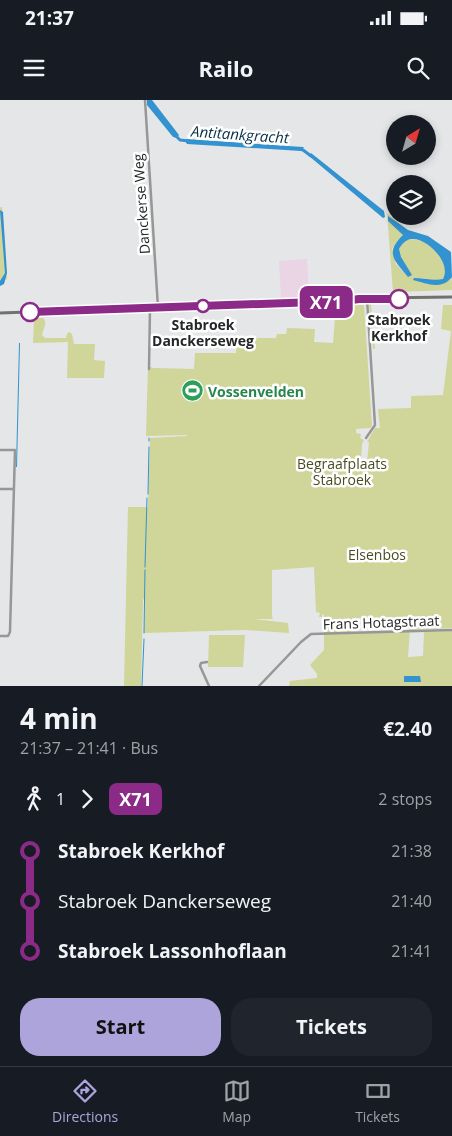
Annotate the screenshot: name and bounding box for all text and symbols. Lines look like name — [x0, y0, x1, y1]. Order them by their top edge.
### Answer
text: 21:37 — [25, 5, 74, 31]
text: Railo — [199, 53, 253, 83]
icon: menu — [20, 54, 48, 82]
icon: search — [404, 54, 432, 82]
north arrow — [386, 115, 436, 165]
map controls — [386, 115, 436, 225]
water label: Antitankgracht — [190, 121, 291, 147]
street label: Danckerse Weg — [128, 153, 154, 255]
button: layers — [386, 175, 436, 225]
line badge: X71 — [297, 286, 355, 318]
marker: Stabroek Kerkhof — [389, 289, 409, 309]
text: X71 — [310, 290, 342, 314]
marker: Stabroek Danckerseweg — [196, 299, 210, 313]
unlabelled marker — [20, 302, 40, 322]
place label: Stabroek Kerkhof — [367, 310, 431, 345]
place label: Stabroek Danckerseweg — [152, 315, 254, 350]
sports icon: Vossenvelden — [180, 379, 204, 403]
place label: Vossenvelden — [208, 382, 304, 401]
park label: Begraafplaats Stabroek — [297, 454, 387, 489]
park label: Elsenbos — [348, 545, 406, 564]
street label: Frans Hotagstraat — [322, 610, 440, 634]
text: 4 min — [20, 699, 98, 737]
text: €2.40 — [383, 716, 432, 742]
text: 21:37 – 21:41 · Bus — [20, 737, 158, 759]
icon: walk — [20, 785, 48, 813]
icon: forward — [73, 785, 101, 813]
text: X71 — [119, 787, 152, 811]
text: 1 — [56, 788, 65, 810]
text: 2 stops — [378, 788, 432, 810]
text: Stabroek Kerkhof — [58, 838, 224, 864]
text: 21:38 — [391, 840, 432, 862]
text: Stabroek Danckerseweg — [58, 888, 271, 914]
text: 21:40 — [391, 890, 432, 912]
text: Stabroek Lassonhoflaan — [58, 938, 287, 964]
text: 21:41 — [391, 940, 432, 962]
button: Start — [20, 998, 221, 1056]
button: Tickets — [231, 998, 432, 1056]
tab: Directions — [52, 1077, 118, 1126]
tab: Map — [222, 1077, 251, 1126]
tab: Tickets — [355, 1077, 400, 1126]

